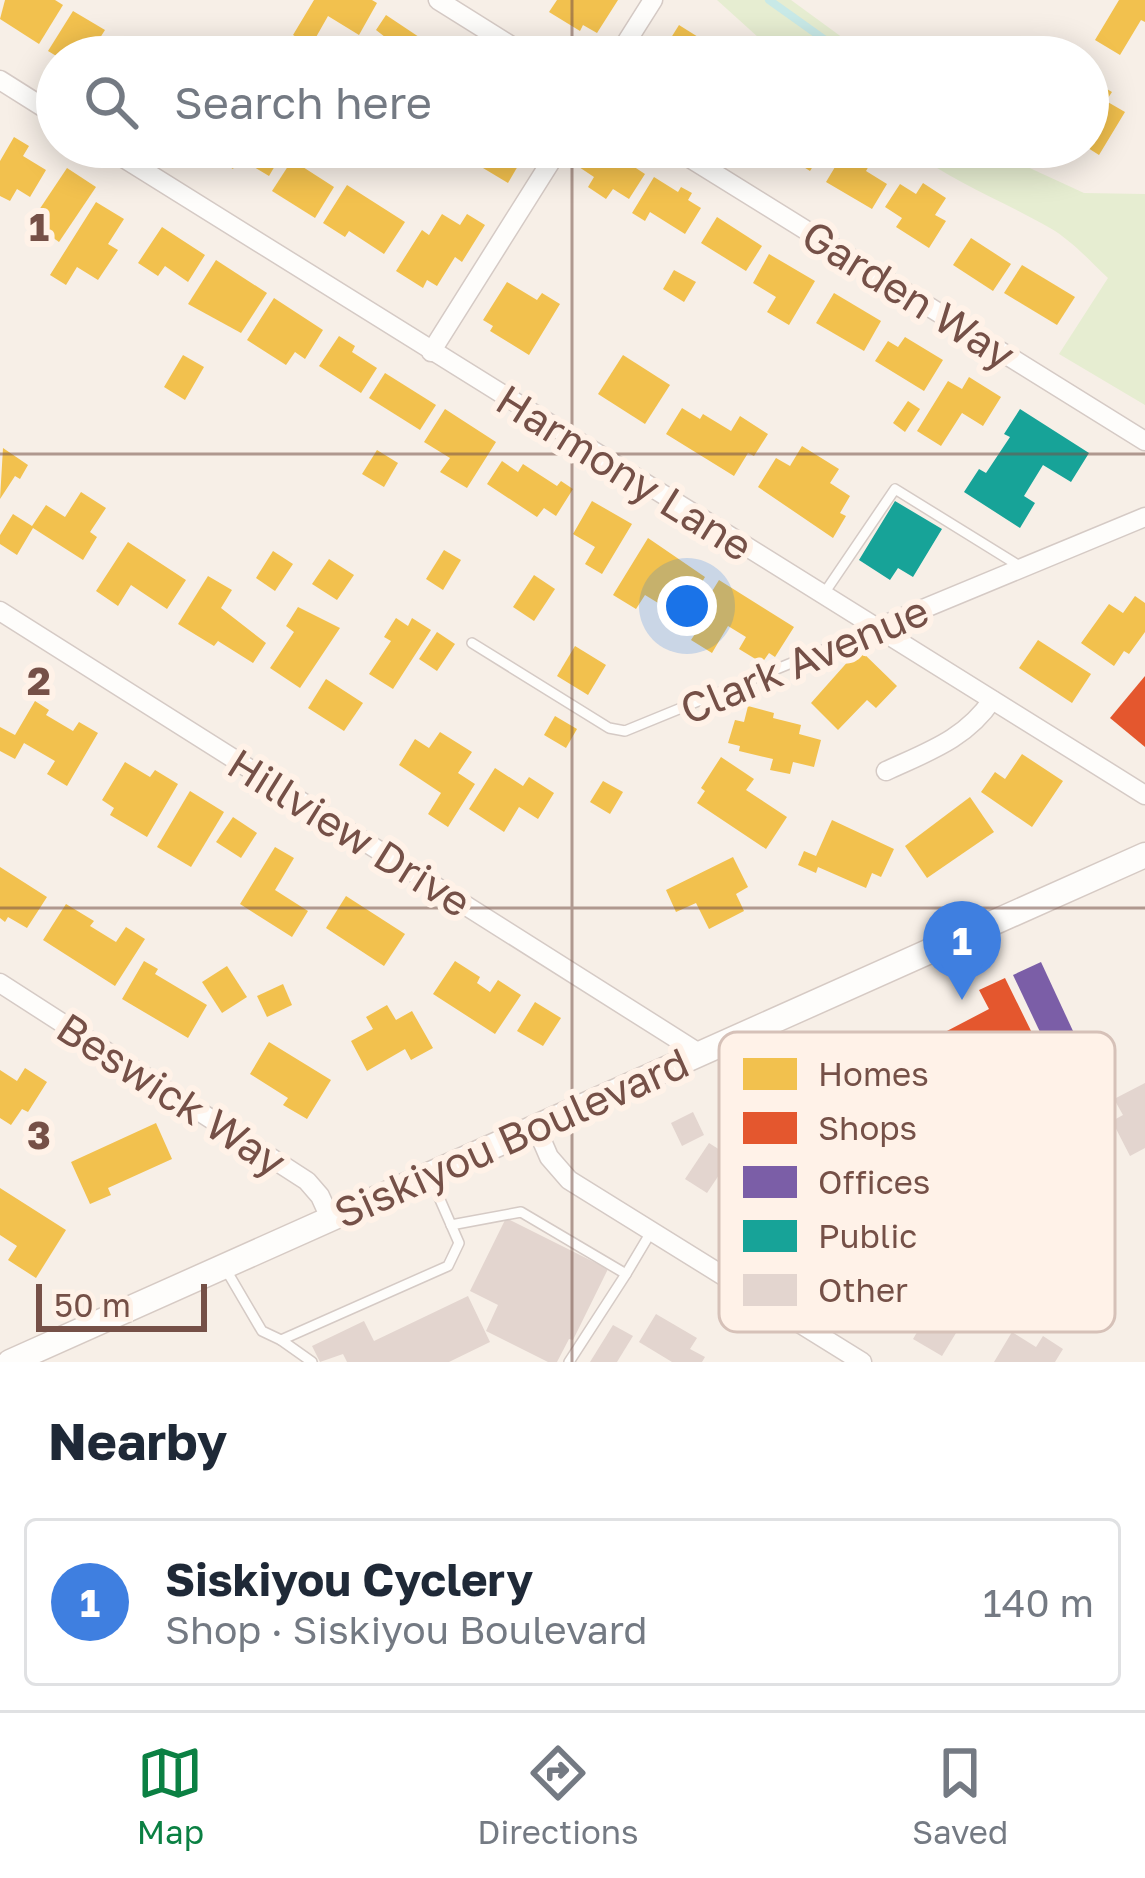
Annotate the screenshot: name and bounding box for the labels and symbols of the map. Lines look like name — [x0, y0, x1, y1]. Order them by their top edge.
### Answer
text: 1 — [29, 203, 49, 250]
street label: Garden Way — [794, 209, 1024, 379]
street label: Harmony Lane — [488, 374, 762, 570]
your location — [657, 576, 717, 636]
street label: Clark Avenue — [672, 584, 936, 734]
text: 2 — [27, 657, 51, 704]
street label: Hillview Drive — [219, 738, 481, 926]
pin: 1 — [923, 901, 1001, 1000]
street label: Beswick Way — [48, 1002, 296, 1186]
legend — [719, 1032, 1115, 1332]
street label: Siskiyou Boulevard — [326, 1036, 696, 1238]
text: Homes — [818, 1054, 929, 1093]
text: Shops — [818, 1108, 917, 1147]
text: 3 — [27, 1111, 51, 1158]
text: Offices — [818, 1162, 930, 1201]
text: Public — [818, 1216, 917, 1255]
text: Other — [818, 1270, 908, 1309]
scale bar — [36, 1278, 207, 1331]

